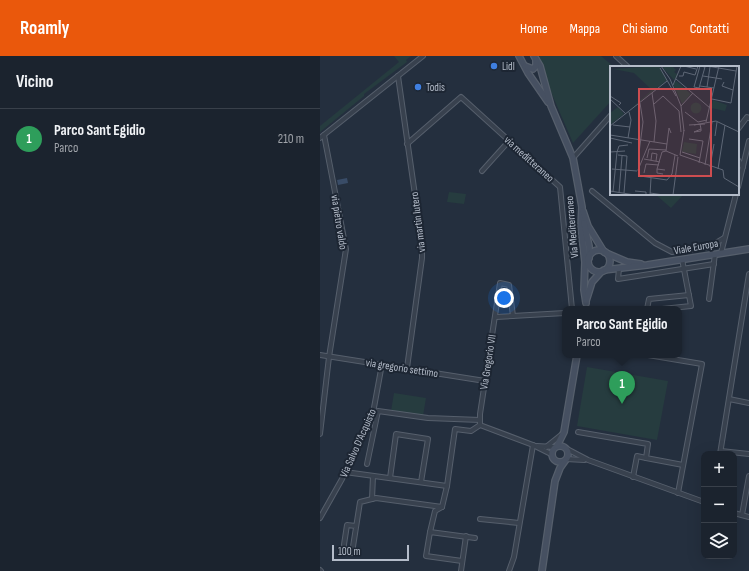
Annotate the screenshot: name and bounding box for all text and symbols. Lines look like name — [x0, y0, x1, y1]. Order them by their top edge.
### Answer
text: Roamly — [20, 17, 70, 40]
text: Home — [520, 20, 548, 37]
text: Mappa — [570, 20, 600, 37]
text: Chi siamo — [622, 20, 668, 37]
text: Contatti — [690, 20, 729, 37]
place label: Lidl — [502, 60, 515, 73]
marker: Lidl — [489, 61, 499, 71]
inset map — [610, 66, 739, 195]
text: Vicino — [16, 72, 53, 92]
place label: Todis — [426, 81, 445, 94]
marker: Todis — [413, 82, 423, 92]
text: Parco Sant Egidio — [54, 121, 145, 140]
text: 1 — [26, 131, 32, 147]
text: 210 m — [278, 131, 304, 147]
street label: via meditteraneo — [501, 133, 557, 185]
text: Parco — [54, 140, 78, 156]
street label: via martin lutero — [408, 191, 428, 253]
street label: via pietro valdo — [328, 194, 350, 251]
street label: Via Mediterraneo — [563, 195, 581, 259]
street label: Viale Europa — [673, 237, 719, 257]
your location — [494, 288, 514, 308]
popup — [562, 306, 682, 358]
text: Parco Sant Egidio — [576, 315, 668, 334]
street label: Via Gregorio VII — [477, 333, 499, 391]
text: Parco — [576, 334, 601, 350]
street label: via gregorio settimo — [365, 356, 440, 380]
pin: 1 — [609, 371, 635, 404]
street label: Via Salvo D'Acquisto — [337, 406, 379, 479]
map controls — [701, 451, 737, 559]
button: + — [701, 451, 737, 487]
button: − — [701, 487, 737, 523]
button: layers — [701, 523, 737, 559]
scale bar — [332, 543, 409, 562]
text: 100 m — [338, 545, 360, 558]

